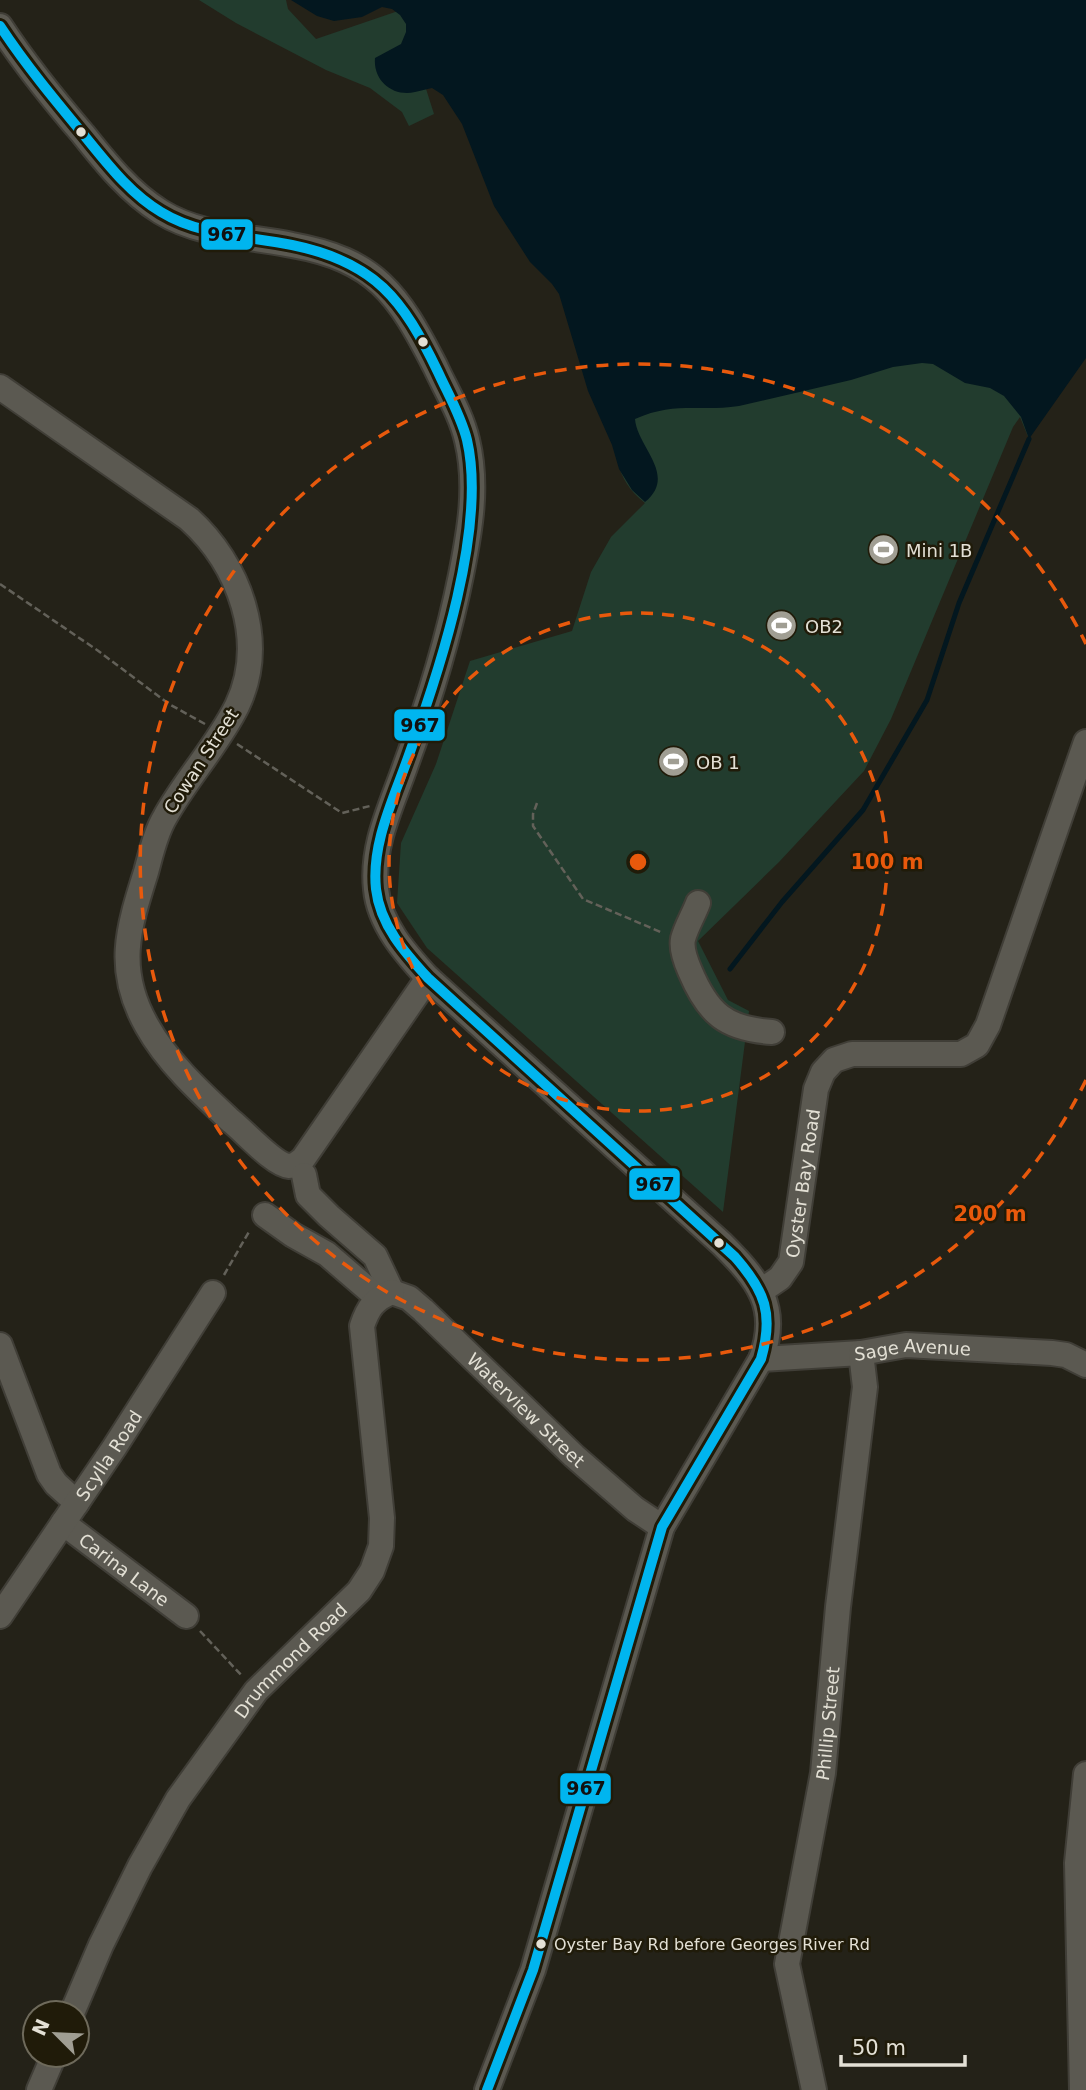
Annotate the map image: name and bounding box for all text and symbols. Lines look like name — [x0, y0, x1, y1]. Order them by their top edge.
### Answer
unlabelled marker — [74, 125, 88, 139]
line badge: 967 — [200, 218, 254, 251]
text: 967 — [207, 223, 247, 245]
unlabelled marker — [416, 335, 430, 349]
sports icon: Mini 1B — [866, 533, 900, 567]
place label: Mini 1B — [906, 540, 972, 561]
sports icon: OB2 — [765, 609, 799, 643]
place label: OB2 — [805, 616, 843, 637]
street label: Cowan Street — [159, 704, 243, 818]
line badge: 967 — [393, 708, 446, 742]
text: 967 — [400, 714, 440, 736]
sports icon: OB 1 — [656, 745, 690, 779]
place label: OB 1 — [696, 752, 740, 773]
centre of rings — [626, 850, 650, 874]
text: 100 m — [850, 850, 924, 874]
street label: Oyster Bay Road — [781, 1107, 824, 1259]
line badge: 967 — [628, 1167, 681, 1201]
text: 967 — [635, 1173, 675, 1195]
text: 200 m — [953, 1202, 1027, 1226]
unlabelled marker — [712, 1236, 726, 1250]
street label: Sage Avenue — [853, 1334, 971, 1364]
street label: Waterview Street — [463, 1348, 589, 1471]
street label: Scylla Road — [71, 1406, 146, 1504]
street label: Carina Lane — [75, 1529, 174, 1610]
street label: Drummond Road — [230, 1598, 351, 1722]
street label: Phillip Street — [811, 1666, 843, 1782]
line badge: 967 — [559, 1772, 612, 1805]
text: 967 — [566, 1777, 606, 1799]
place label: Oyster Bay Rd before Georges River Rd — [554, 1935, 870, 1954]
marker: Oyster Bay Rd before Georges River Rd — [534, 1937, 548, 1951]
north arrow — [21, 1999, 91, 2069]
text: N — [27, 2015, 54, 2039]
scale bar — [841, 2024, 965, 2068]
text: 50 m — [852, 2036, 906, 2060]

